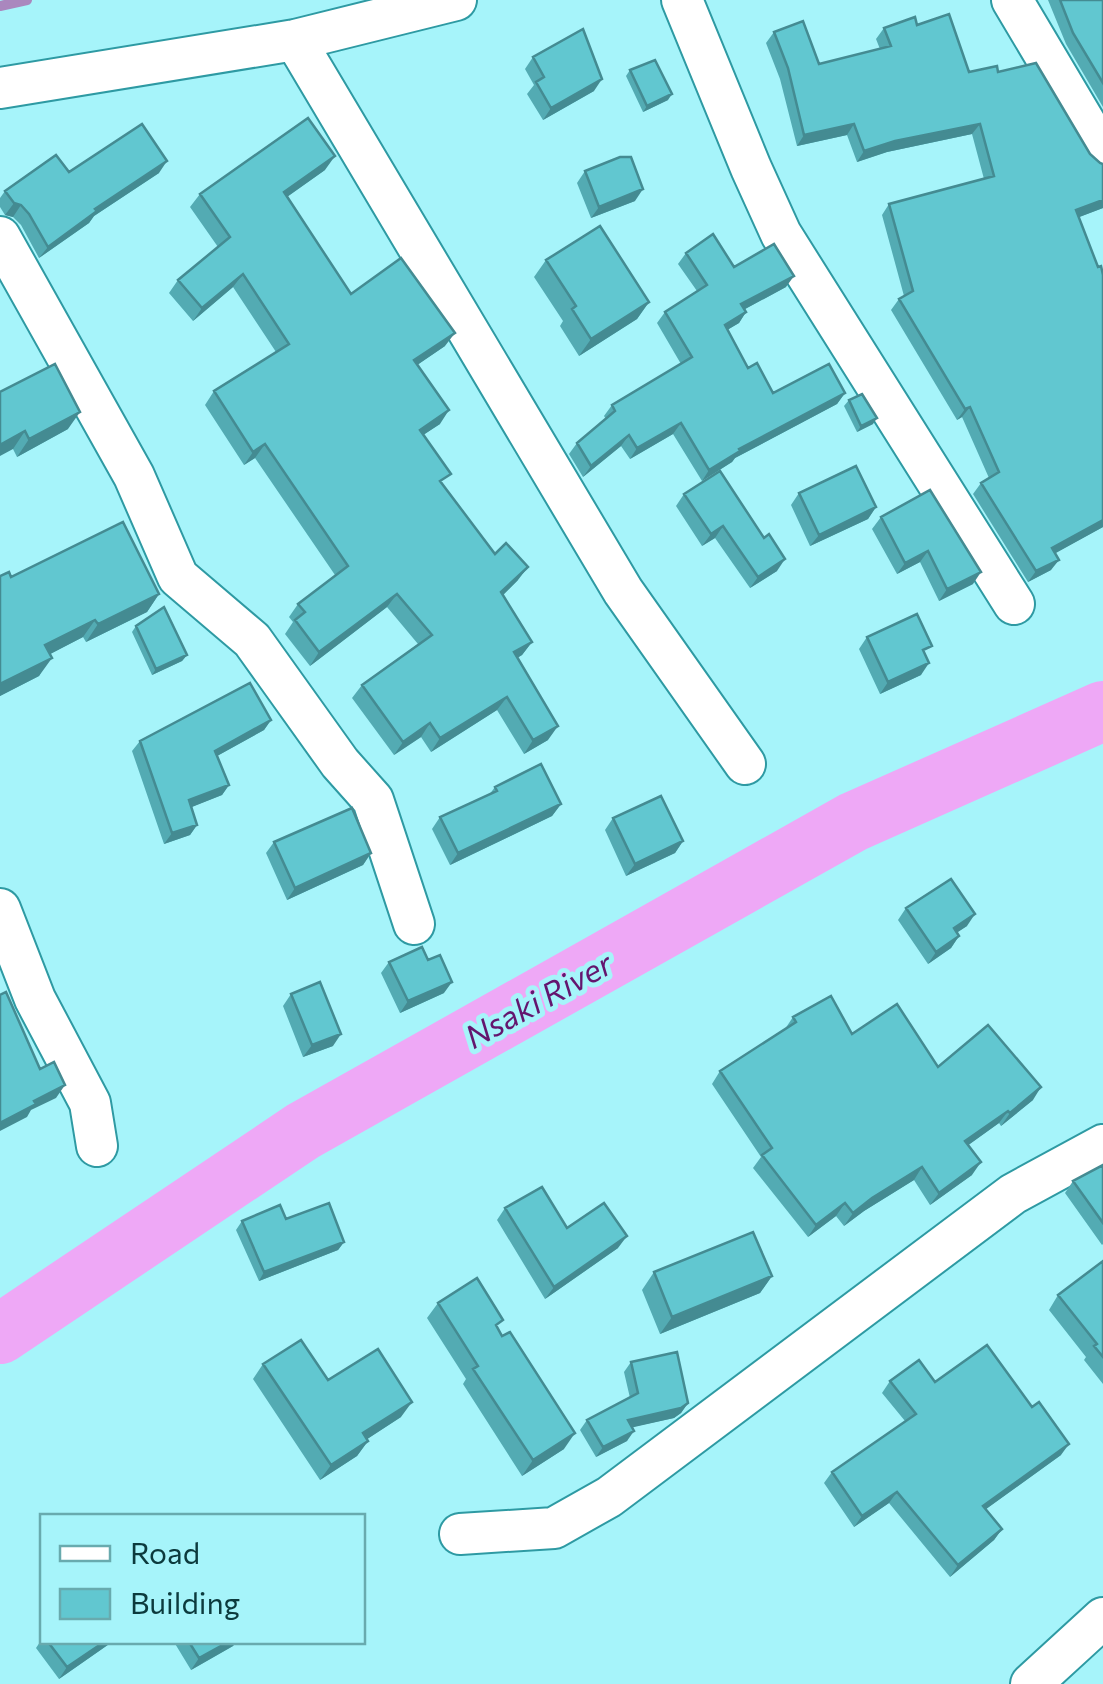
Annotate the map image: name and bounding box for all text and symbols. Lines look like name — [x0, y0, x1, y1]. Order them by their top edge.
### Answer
water label: Nsaki River — [457, 942, 620, 1056]
legend — [40, 1514, 365, 1644]
text: Road — [130, 1533, 200, 1570]
text: Building — [130, 1583, 240, 1620]

